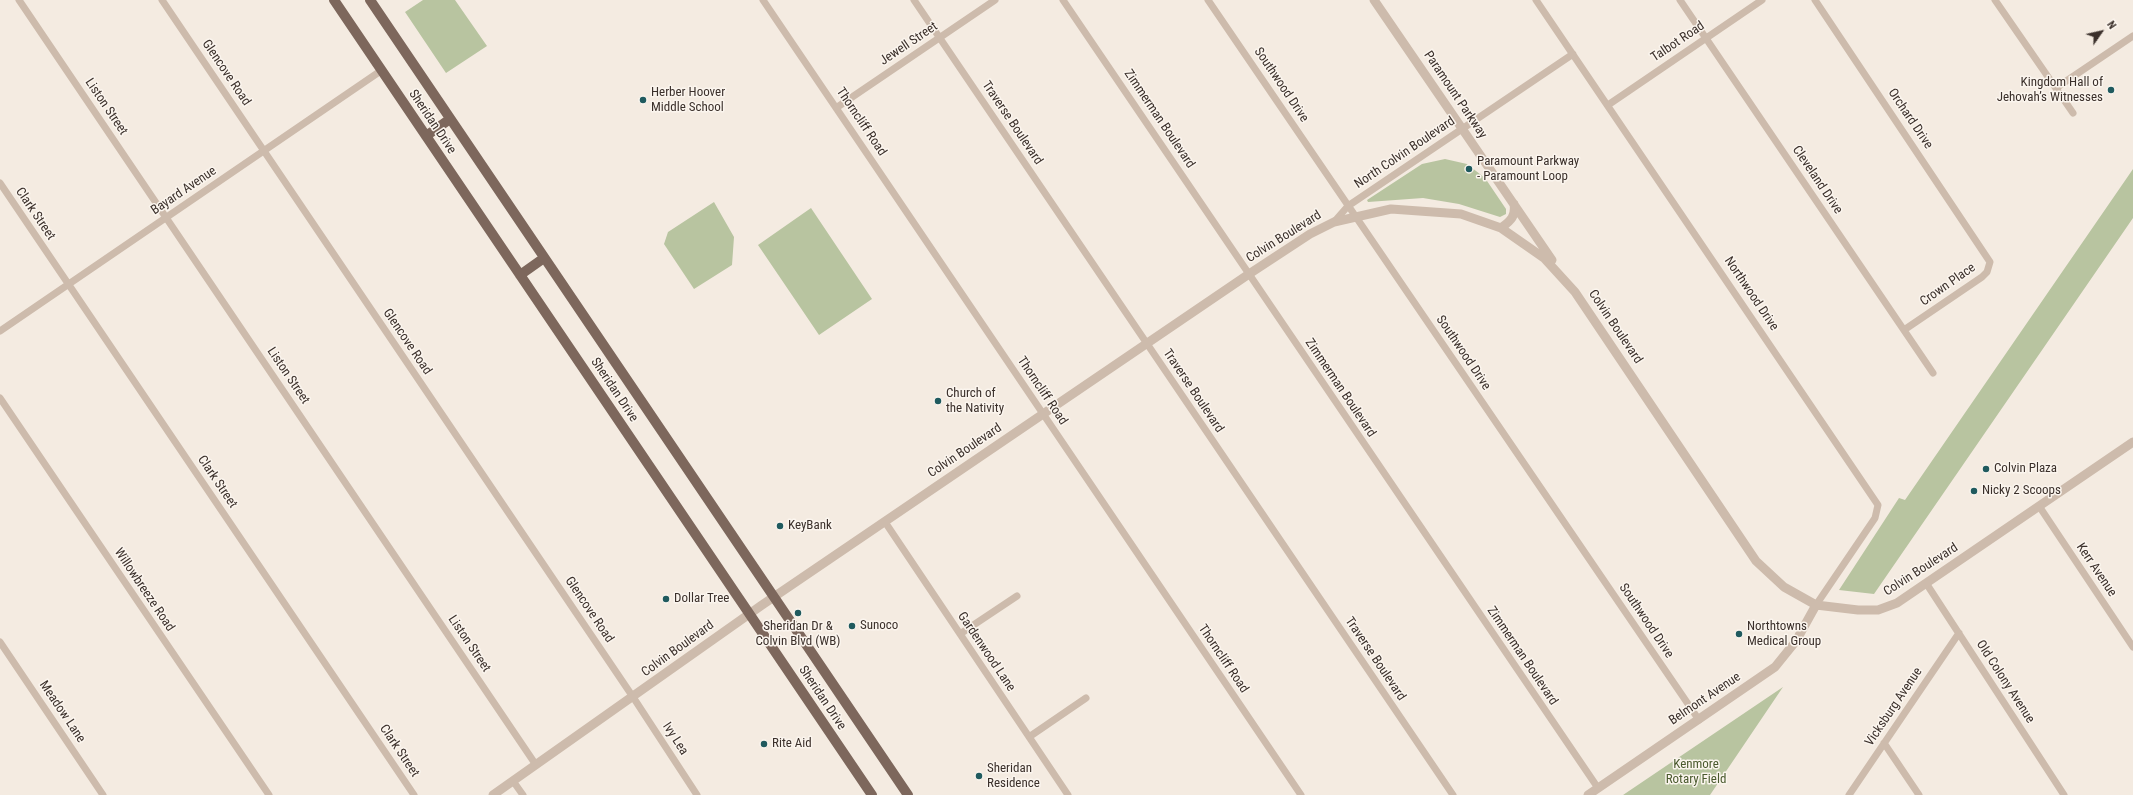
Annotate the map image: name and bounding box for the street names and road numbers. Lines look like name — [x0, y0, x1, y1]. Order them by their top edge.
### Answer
street label: Talbot Road — [1648, 18, 1708, 66]
street label: Jewell Street — [877, 19, 941, 69]
street label: Glencove Road — [198, 37, 254, 109]
street label: Southwood Drive — [1250, 45, 1312, 125]
street label: Paramount Parkway — [1420, 48, 1490, 142]
street label: Zimmerman Boulevard — [1120, 67, 1198, 171]
street label: Liston Street — [81, 76, 131, 138]
street label: Traverse Boulevard — [978, 78, 1046, 168]
street label: Thorncliff Road — [832, 85, 890, 159]
street label: Orchard Drive — [1884, 86, 1936, 152]
street label: Sheridan Drive — [405, 87, 459, 157]
street label: North Colvin Boulevard — [1352, 114, 1458, 192]
street label: Cleveland Drive — [1788, 143, 1846, 217]
street label: Bayard Avenue — [148, 163, 220, 219]
street label: Clark Street — [12, 185, 58, 243]
street label: Colvin Boulevard — [1244, 208, 1324, 266]
street label: Northwood Drive — [1721, 254, 1781, 334]
street label: Crown Place — [1917, 260, 1979, 310]
street label: Colvin Boulevard — [1585, 287, 1645, 367]
street label: Glencove Road — [379, 306, 435, 378]
street label: Southwood Drive — [1432, 313, 1494, 393]
street label: Zimmerman Boulevard — [1301, 336, 1379, 440]
street label: Liston Street — [263, 345, 313, 407]
street label: Traverse Boulevard — [1159, 346, 1227, 436]
street label: Thorncliff Road — [1013, 354, 1071, 428]
street label: Sheridan Drive — [587, 355, 641, 425]
street label: Colvin Boulevard — [925, 421, 1005, 481]
street label: Clark Street — [194, 453, 240, 511]
street label: Colvin Boulevard — [1881, 540, 1961, 600]
street label: Kerr Avenue — [2072, 540, 2120, 600]
street label: Willowbreeze Road — [110, 545, 178, 635]
street label: Glencove Road — [561, 574, 617, 646]
street label: Southwood Drive — [1615, 581, 1677, 661]
street label: Zimmerman Boulevard — [1483, 604, 1561, 708]
street label: Gardenwood Lane — [954, 609, 1018, 695]
street label: Liston Street — [444, 613, 494, 675]
street label: Traverse Boulevard — [1341, 614, 1409, 704]
street label: Colvin Boulevard — [639, 618, 717, 680]
street label: Thorncliff Road — [1194, 622, 1252, 696]
street label: Old Colony Avenue — [1972, 638, 2038, 726]
street label: Sheridan Drive — [795, 663, 849, 733]
street label: Vicksburg Avenue — [1862, 665, 1926, 749]
street label: Belmont Avenue — [1666, 669, 1744, 729]
street label: Meadow Lane — [36, 678, 88, 746]
street label: Ivy Lea — [659, 720, 691, 758]
street label: Clark Street — [376, 722, 422, 780]

